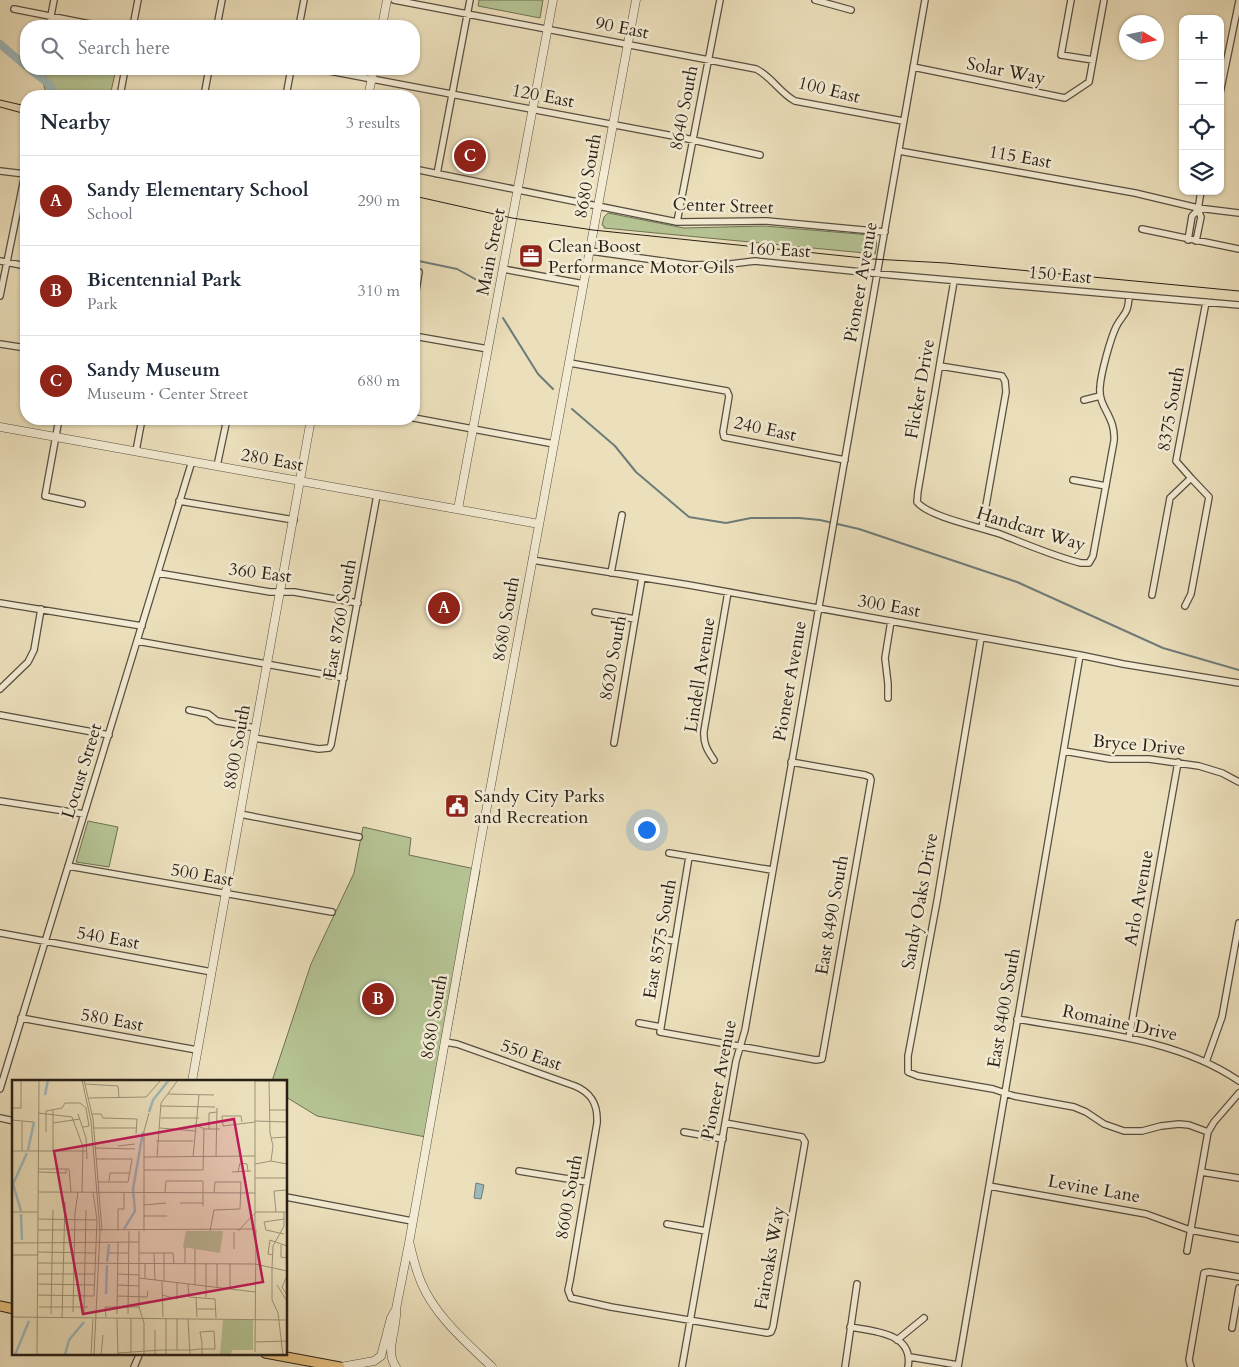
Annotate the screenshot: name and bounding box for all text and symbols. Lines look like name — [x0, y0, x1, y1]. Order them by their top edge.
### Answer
street label: 90 East — [593, 11, 651, 45]
north arrow — [1119, 15, 1164, 60]
map controls — [1179, 15, 1224, 195]
button: + — [1179, 15, 1224, 60]
search box — [20, 20, 420, 75]
icon: search — [38, 34, 66, 62]
text: Search here — [78, 35, 170, 61]
street label: Solar Way — [965, 51, 1048, 91]
button: − — [1179, 60, 1224, 105]
street label: 8640 South — [664, 63, 704, 153]
street label: 100 East — [795, 70, 863, 110]
street label: 120 East — [510, 78, 577, 114]
button: locate — [1179, 105, 1224, 150]
text: Nearby — [40, 108, 111, 137]
text: 3 results — [346, 112, 400, 134]
street label: 8680 South — [568, 131, 608, 220]
pin: C — [454, 137, 486, 175]
street label: 115 East — [987, 139, 1054, 175]
button: layers — [1179, 150, 1224, 195]
text: Sandy Elementary School — [87, 177, 308, 203]
text: A — [50, 190, 62, 212]
text: 290 m — [358, 190, 400, 212]
street label: Center Street — [672, 192, 774, 220]
text: School — [87, 203, 132, 225]
street label: Main Street — [470, 206, 512, 298]
street label: Pioneer Avenue — [838, 220, 884, 344]
place label: Clean Boost Performance Motor Oils — [548, 234, 734, 280]
street label: 160 East — [747, 236, 811, 264]
office icon: Clean Boost Performance Motor Oils — [518, 243, 544, 269]
street label: 150 East — [1027, 260, 1093, 290]
text: Bicentennial Park — [87, 267, 242, 293]
text: B — [50, 280, 62, 302]
text: 310 m — [358, 280, 400, 302]
text: Park — [87, 293, 118, 315]
street label: Flicker Drive — [899, 337, 941, 441]
text: Sandy Museum — [87, 357, 220, 383]
street label: 8375 South — [1151, 364, 1191, 453]
text: C — [50, 370, 62, 392]
text: 680 m — [358, 370, 400, 392]
text: Museum · Center Street — [87, 383, 248, 405]
street label: 240 East — [732, 410, 799, 448]
street label: 280 East — [239, 442, 306, 478]
street label: Handcart Way — [973, 501, 1089, 558]
street label: 360 East — [227, 557, 293, 589]
street label: East 8760 South — [317, 557, 363, 681]
street label: 8680 South — [486, 574, 526, 663]
street label: 300 East — [856, 588, 923, 624]
pin: A — [428, 589, 460, 627]
street label: 8620 South — [593, 613, 633, 702]
street label: Lindell Avenue — [679, 616, 721, 734]
street label: Pioneer Avenue — [767, 619, 813, 743]
street label: 8800 South — [217, 702, 257, 791]
street label: Locust Street — [56, 720, 108, 822]
street label: Bryce Drive — [1092, 728, 1186, 762]
place label: Sandy City Parks and Recreation — [474, 784, 604, 830]
public building icon: Sandy City Parks and Recreation — [444, 793, 470, 819]
your location — [634, 817, 660, 843]
street label: Sandy Oaks Drive — [896, 831, 944, 971]
street label: Arlo Avenue — [1118, 848, 1160, 948]
street label: East 8490 South — [809, 853, 855, 977]
street label: 500 East — [169, 857, 236, 893]
street label: East 8575 South — [637, 877, 683, 1001]
street label: 540 East — [75, 920, 142, 956]
street label: East 8400 South — [981, 946, 1027, 1070]
street label: 8680 South — [414, 972, 454, 1061]
pin: B — [362, 980, 394, 1018]
street label: Romaine Drive — [1060, 999, 1180, 1047]
street label: 580 East — [79, 1002, 146, 1038]
street label: Pioneer Avenue — [695, 1018, 743, 1142]
street label: 550 East — [497, 1033, 565, 1077]
inset map — [12, 1080, 288, 1354]
street label: 8600 South — [549, 1152, 589, 1241]
street label: Levine Lane — [1046, 1169, 1142, 1209]
street label: Fairoaks Way — [749, 1204, 791, 1312]

